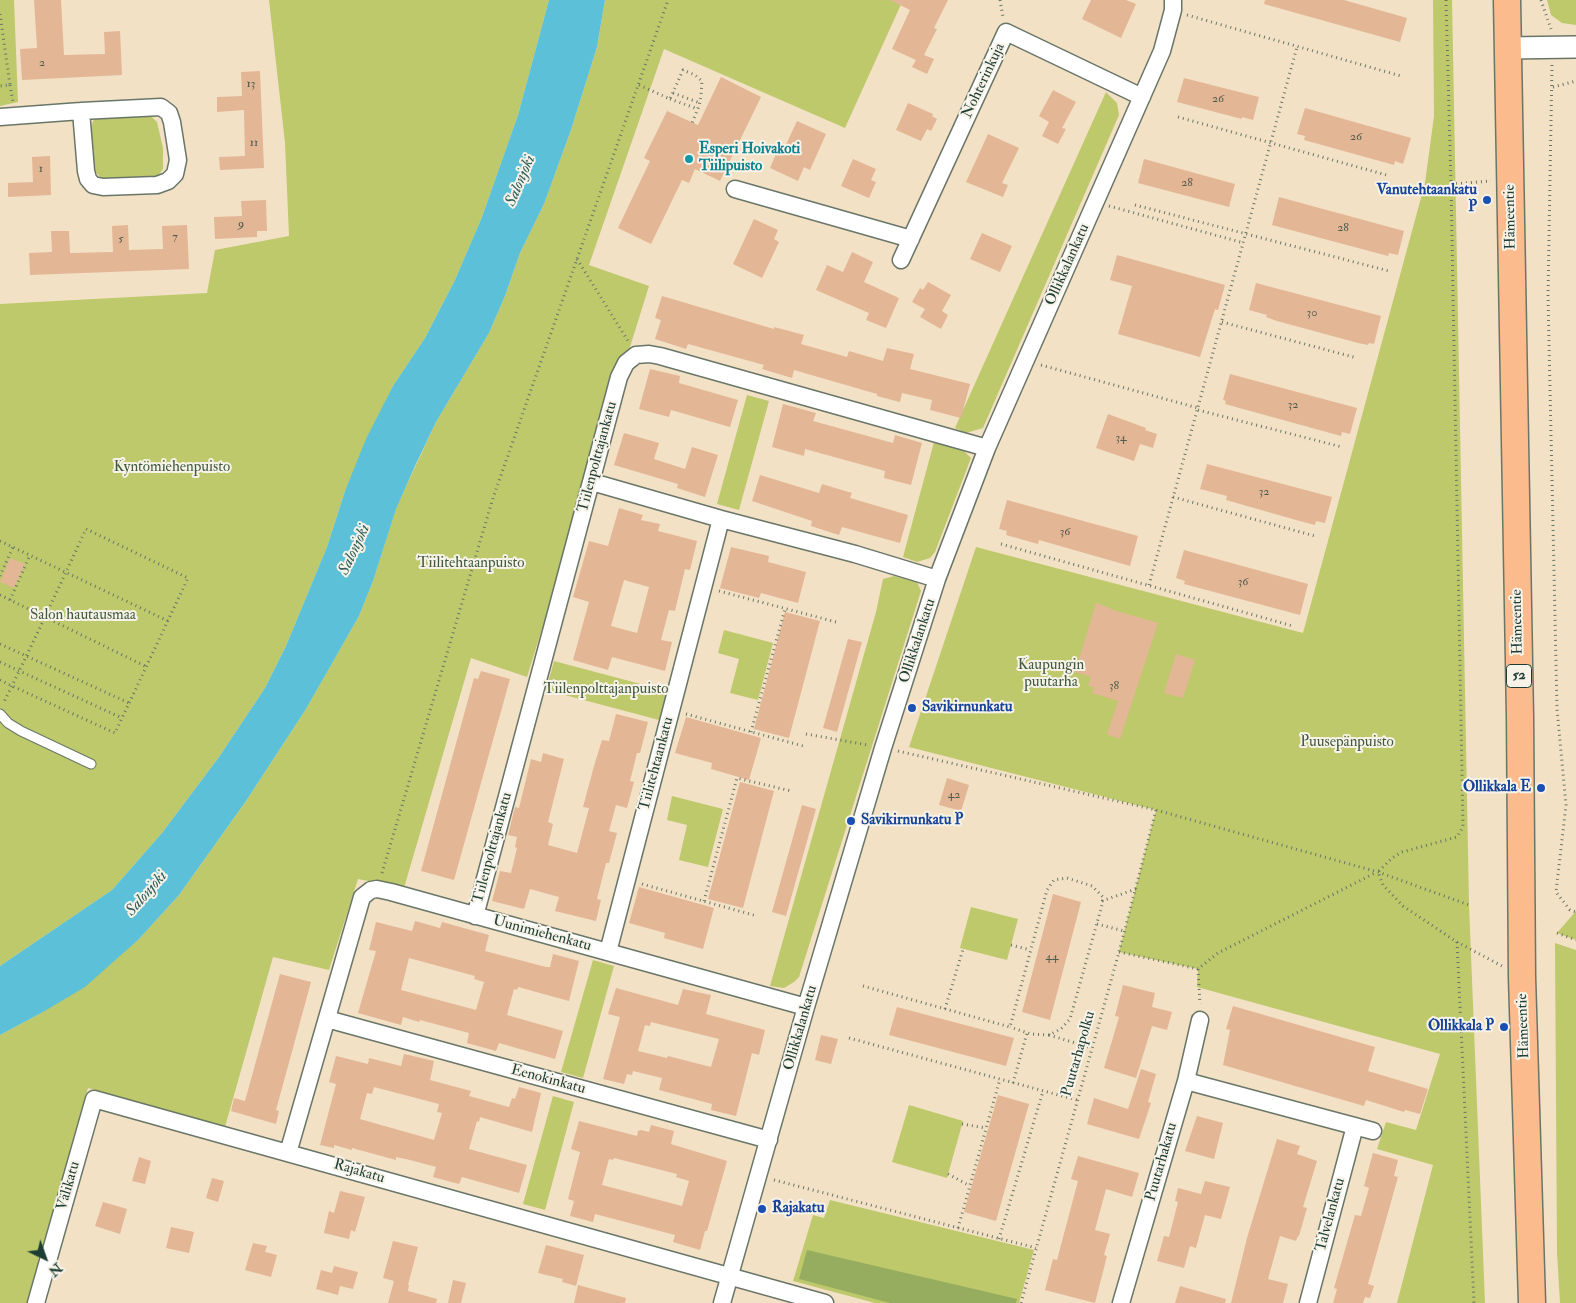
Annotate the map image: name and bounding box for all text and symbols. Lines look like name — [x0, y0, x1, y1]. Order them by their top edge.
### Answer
street label: Nohterinkuja — [959, 41, 1009, 121]
house number: 2 — [39, 56, 45, 70]
house number: 13 — [247, 77, 255, 91]
house number: 26 — [1212, 92, 1224, 106]
house number: 26 — [1350, 130, 1362, 144]
house number: 11 — [250, 136, 258, 150]
place label: Esperi Hoivakoti Tiilipuisto — [699, 141, 800, 176]
water label: Salonjoki — [502, 153, 540, 209]
marker: Esperi Hoivakoti Tiilipuisto — [683, 153, 695, 165]
house number: 1 — [39, 162, 43, 176]
house number: 28 — [1181, 176, 1193, 190]
place label: Vanutehtaankatu P — [1376, 182, 1477, 217]
street label: Hämeentie — [1501, 184, 1521, 250]
marker: Vanutehtaankatu P — [1481, 194, 1493, 206]
house number: 9 — [238, 217, 244, 231]
street label: Ollikkalankatu — [1042, 221, 1094, 309]
house number: 28 — [1337, 221, 1349, 235]
house number: 7 — [172, 230, 178, 244]
house number: 5 — [118, 232, 124, 246]
house number: 30 — [1307, 306, 1317, 320]
house number: 32 — [1288, 398, 1298, 412]
street label: Tiilenpolttajankatu — [575, 399, 621, 515]
house number: 34 — [1115, 431, 1127, 445]
park label: Kyntömiehenpuisto — [114, 459, 230, 477]
house number: 32 — [1259, 485, 1269, 499]
water label: Salonjoki — [335, 522, 375, 578]
house number: 36 — [1060, 525, 1070, 539]
park label: Tiilitehtaanpuisto — [418, 555, 524, 573]
house number: 36 — [1238, 575, 1248, 589]
street label: Hämeentie — [1508, 589, 1528, 655]
street label: Ollikkalankatu — [896, 597, 940, 685]
park label: Salon hautausmaa — [30, 607, 136, 625]
park label: Kaupungin puutarha — [1018, 657, 1084, 692]
road number: 52 — [1506, 664, 1532, 688]
house number: 38 — [1109, 679, 1119, 693]
park label: Tiilenpolttajanpuisto — [544, 681, 668, 699]
place label: Savikirnunkatu — [922, 699, 1012, 717]
marker: Savikirnunkatu — [906, 702, 918, 714]
street label: Tiilitehtaankatu — [636, 715, 678, 813]
park label: Puusepänpuisto — [1300, 734, 1394, 752]
place label: Ollikkala E — [1463, 779, 1531, 797]
marker: Ollikkala E — [1535, 782, 1547, 794]
house number: 42 — [948, 788, 960, 802]
street label: Tiilenpolttajankatu — [470, 790, 516, 906]
place label: Savikirnunkatu P — [861, 812, 963, 830]
marker: Savikirnunkatu P — [845, 815, 857, 827]
water label: Salonjoki — [122, 867, 172, 921]
street label: Uunimiehenkatu — [491, 912, 593, 956]
house number: 44 — [1046, 950, 1058, 964]
street label: Ollikkalankatu — [780, 983, 822, 1073]
street label: Hämeentie — [1514, 993, 1534, 1059]
street label: Puutarhapolku — [1058, 1009, 1100, 1099]
place label: Ollikkala P — [1428, 1018, 1494, 1036]
marker: Ollikkala P — [1498, 1021, 1510, 1033]
street label: Eenokinkatu — [509, 1061, 587, 1099]
street label: Puutarhakatu — [1142, 1121, 1182, 1203]
street label: Rajakatu — [331, 1156, 387, 1188]
street label: Välikatu — [53, 1159, 85, 1213]
street label: Talvelankatu — [1313, 1176, 1349, 1254]
place label: Rajakatu — [772, 1200, 824, 1218]
marker: Rajakatu — [756, 1203, 768, 1215]
north arrow — [20, 1233, 70, 1283]
text: N — [45, 1259, 66, 1280]

